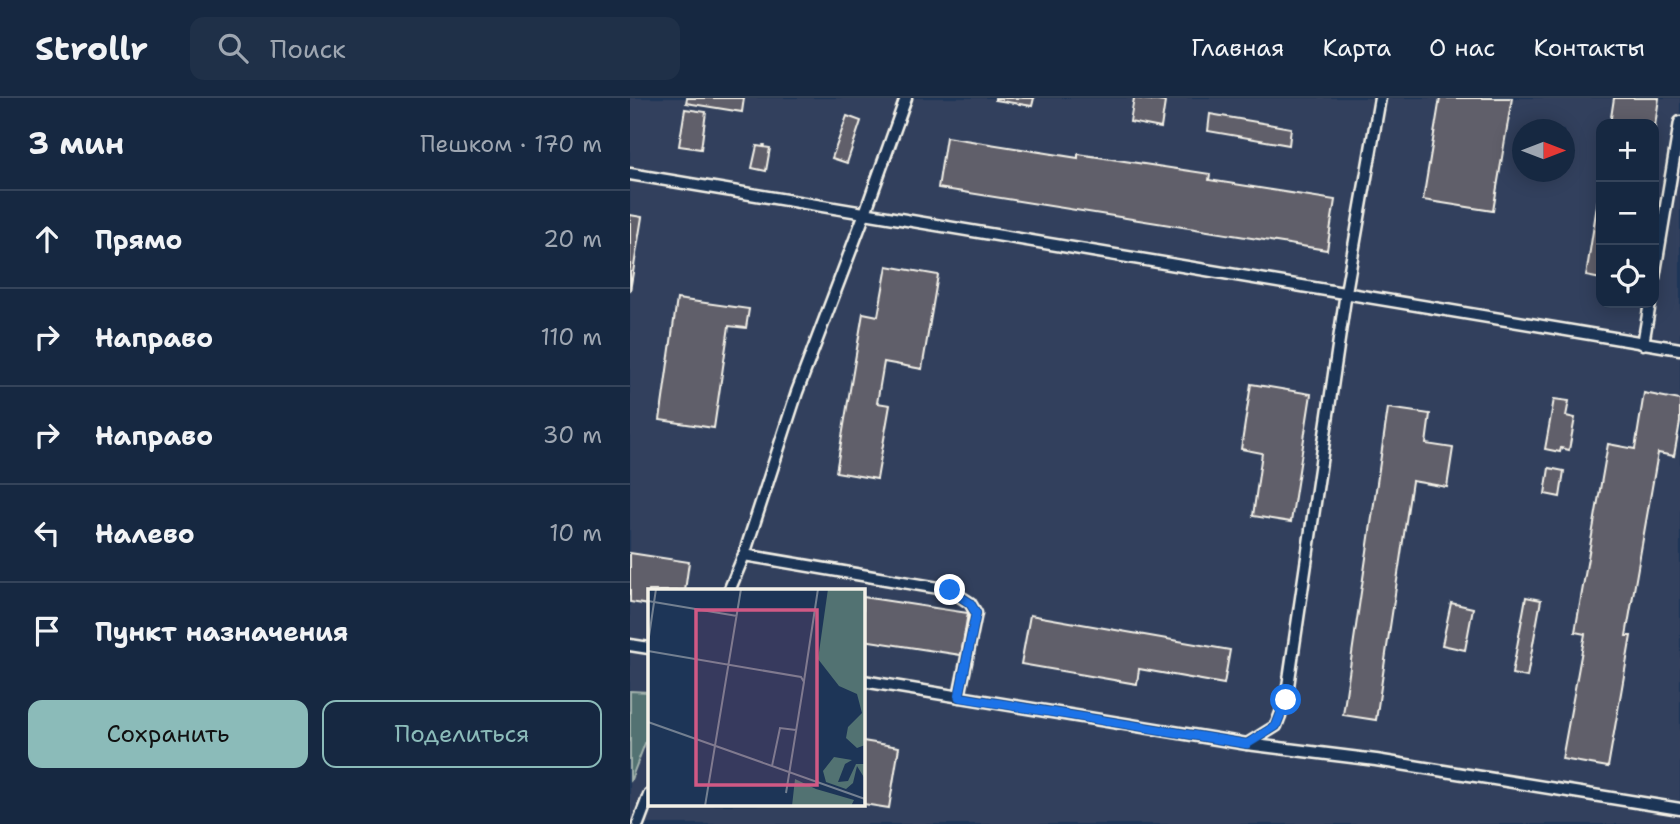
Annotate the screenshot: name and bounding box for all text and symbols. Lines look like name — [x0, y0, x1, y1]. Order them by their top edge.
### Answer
search box — [190, 17, 680, 80]
text: Strollr — [35, 26, 148, 71]
icon: search — [214, 29, 252, 67]
text: Поиск — [270, 31, 346, 66]
text: Главная — [1191, 32, 1284, 64]
text: Карта — [1322, 32, 1391, 64]
text: О нас — [1429, 32, 1495, 64]
text: Контакты — [1533, 32, 1645, 64]
north arrow — [1512, 119, 1575, 182]
map controls — [1596, 119, 1659, 308]
button: + — [1596, 119, 1659, 182]
text: 3 мин — [28, 123, 124, 164]
text: Пешком · 170 m — [420, 129, 602, 159]
button: − — [1596, 182, 1659, 245]
icon: ahead — [28, 220, 66, 258]
text: Прямо — [95, 222, 183, 257]
text: 20 m — [543, 224, 602, 254]
button: locate — [1596, 245, 1659, 308]
icon: right — [28, 318, 66, 356]
text: Направо — [95, 320, 213, 355]
text: 110 m — [540, 322, 602, 352]
icon: right — [28, 416, 66, 454]
text: Направо — [95, 418, 213, 453]
text: 30 m — [543, 420, 602, 450]
icon: left — [28, 514, 66, 552]
text: Налево — [95, 516, 195, 551]
text: 10 m — [549, 518, 602, 548]
route end — [934, 574, 965, 605]
inset map — [648, 589, 864, 806]
icon: arrive — [28, 612, 66, 650]
text: Пункт назначения — [95, 614, 348, 649]
route start — [1270, 684, 1301, 715]
button: Сохранить — [28, 700, 308, 768]
button: Поделиться — [322, 700, 602, 768]

